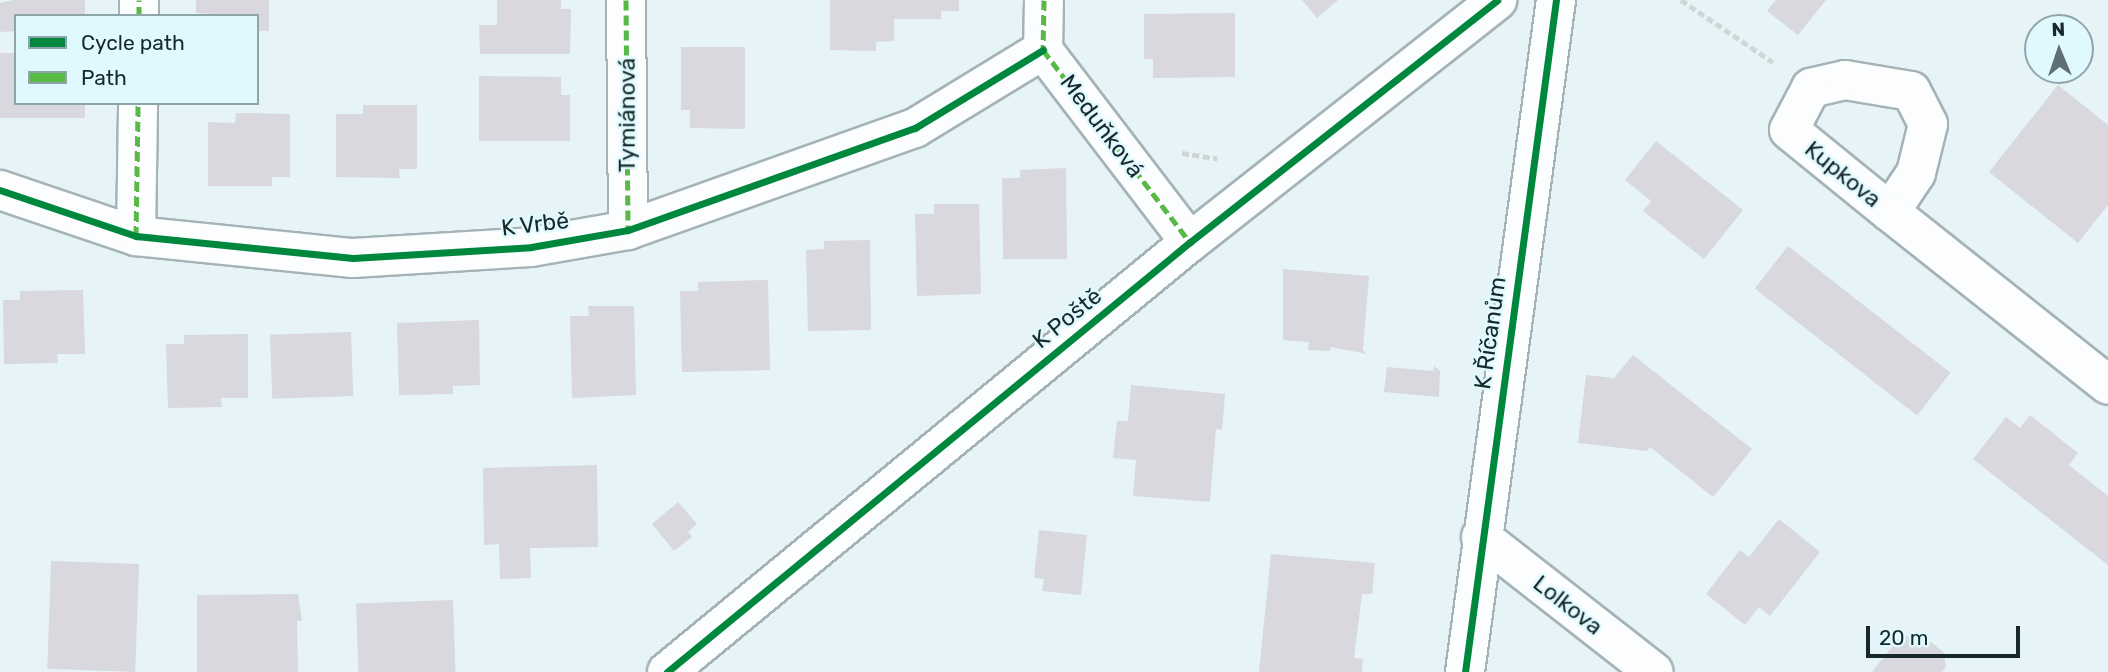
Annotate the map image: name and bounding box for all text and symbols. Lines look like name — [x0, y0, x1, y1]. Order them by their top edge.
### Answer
legend — [14, 14, 259, 105]
north arrow — [2024, 14, 2094, 84]
text: N — [2051, 18, 2066, 41]
text: Cycle path — [81, 30, 185, 55]
street label: Tymiánová — [613, 58, 641, 172]
text: Path — [81, 65, 127, 90]
street label: Meduňková — [1054, 69, 1150, 183]
street label: Kupkova — [1799, 135, 1887, 213]
street label: K Vrbě — [499, 206, 571, 242]
street label: K Říčanům — [1468, 275, 1512, 391]
street label: K Poště — [1027, 282, 1107, 354]
street label: Lolkova — [1528, 569, 1608, 641]
scale bar — [1870, 612, 2024, 656]
text: 20 m — [1879, 625, 1928, 650]

